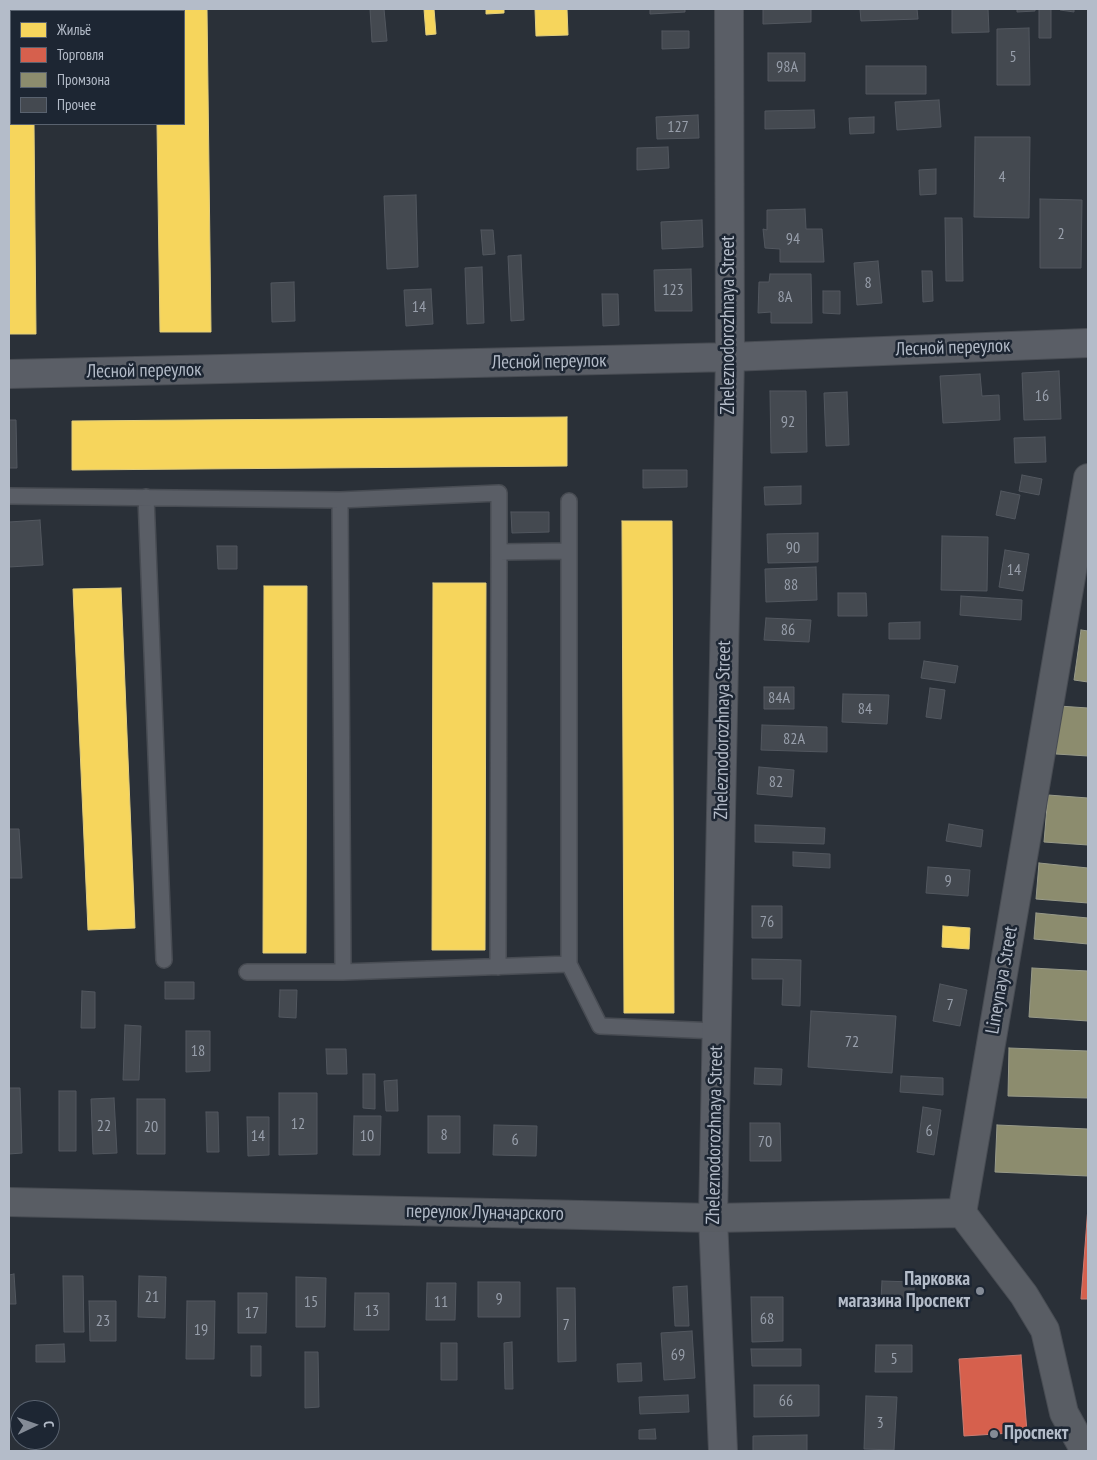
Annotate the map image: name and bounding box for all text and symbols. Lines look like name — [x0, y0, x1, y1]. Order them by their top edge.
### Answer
legend — [10, 10, 185, 125]
text: Жильё — [57, 20, 91, 39]
text: Торговля — [57, 45, 104, 64]
house number: 5 — [1009, 47, 1017, 67]
house number: 98А — [776, 57, 798, 77]
text: Промзона — [57, 70, 110, 89]
text: Прочее — [57, 95, 96, 114]
house number: 127 — [667, 117, 689, 137]
house number: 4 — [998, 167, 1006, 187]
house number: 2 — [1057, 224, 1065, 244]
house number: 94 — [786, 229, 800, 249]
street label: Zheleznodorozhnaya Street — [718, 236, 740, 414]
house number: 8 — [864, 273, 872, 293]
house number: 123 — [662, 280, 684, 300]
house number: 8А — [778, 287, 792, 307]
house number: 14 — [412, 297, 426, 317]
street label: Лесной переулок — [895, 335, 1011, 361]
street label: Лесной переулок — [491, 350, 607, 374]
street label: Лесной переулок — [86, 359, 202, 383]
house number: 16 — [1035, 386, 1049, 406]
house number: 92 — [781, 412, 795, 432]
house number: 90 — [786, 538, 800, 558]
house number: 14 — [1007, 560, 1021, 580]
house number: 88 — [784, 575, 798, 595]
house number: 86 — [781, 620, 795, 640]
street label: Zheleznodorozhnaya Street — [710, 640, 736, 820]
house number: 84А — [768, 688, 790, 708]
house number: 84 — [858, 699, 872, 719]
house number: 82А — [783, 729, 805, 749]
house number: 82 — [769, 772, 783, 792]
house number: 9 — [944, 871, 952, 891]
house number: 76 — [760, 912, 774, 932]
street label: Lineynaya Street — [981, 924, 1023, 1036]
house number: 7 — [946, 995, 954, 1015]
house number: 72 — [845, 1032, 859, 1052]
house number: 18 — [191, 1041, 205, 1061]
street label: Zheleznodorozhnaya Street — [702, 1045, 728, 1225]
house number: 12 — [291, 1114, 305, 1134]
house number: 22 — [97, 1116, 111, 1136]
house number: 20 — [144, 1117, 158, 1137]
house number: 6 — [925, 1121, 933, 1141]
house number: 8 — [440, 1125, 448, 1145]
house number: 14 — [251, 1126, 265, 1146]
house number: 10 — [360, 1126, 374, 1146]
house number: 6 — [511, 1130, 519, 1150]
house number: 70 — [758, 1132, 772, 1152]
street label: переулок Луначарского — [406, 1200, 564, 1226]
place label: Парковка магазина Проспект — [838, 1269, 970, 1313]
marker: Парковка магазина Проспект — [974, 1285, 986, 1297]
house number: 21 — [145, 1287, 159, 1307]
house number: 9 — [495, 1289, 503, 1309]
house number: 15 — [304, 1292, 318, 1312]
house number: 11 — [434, 1292, 448, 1312]
house number: 13 — [365, 1301, 379, 1321]
house number: 17 — [245, 1303, 259, 1323]
house number: 68 — [760, 1309, 774, 1329]
house number: 23 — [96, 1311, 110, 1331]
house number: 7 — [562, 1315, 570, 1335]
house number: 19 — [194, 1320, 208, 1340]
house number: 69 — [671, 1345, 685, 1365]
house number: 5 — [890, 1349, 898, 1369]
house number: 66 — [779, 1391, 793, 1411]
north arrow — [10, 1400, 60, 1450]
house number: 3 — [876, 1413, 884, 1433]
text: С — [40, 1421, 58, 1428]
place label: Проспект — [1004, 1423, 1068, 1445]
marker: Проспект — [988, 1428, 1000, 1440]

